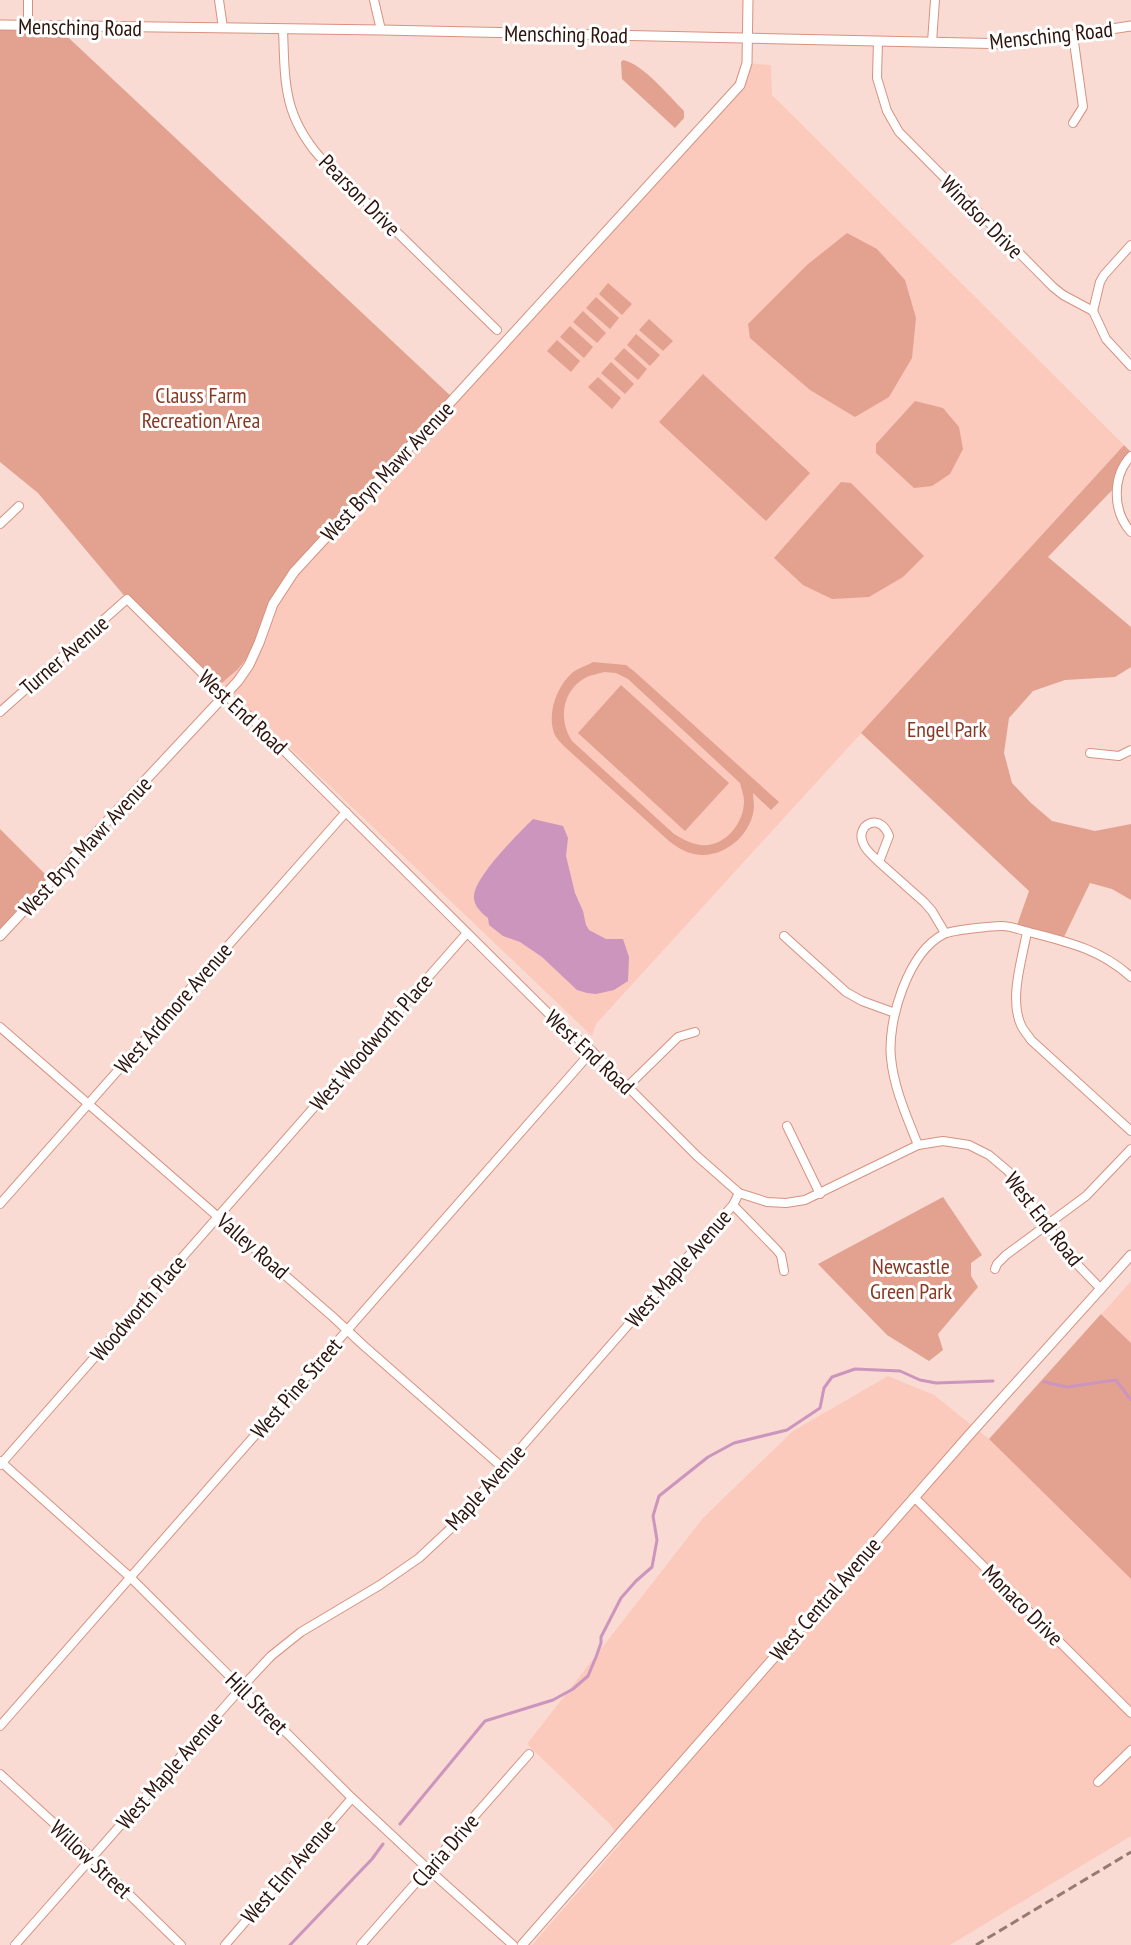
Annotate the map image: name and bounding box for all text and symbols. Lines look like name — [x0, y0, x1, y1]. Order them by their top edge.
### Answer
street label: Mensching Road — [18, 12, 142, 42]
street label: Mensching Road — [988, 15, 1114, 55]
street label: Mensching Road — [504, 19, 628, 49]
street label: Pearson Drive — [313, 148, 407, 242]
street label: Windsor Drive — [934, 169, 1030, 265]
park label: Clauss Farm Recreation Area — [142, 381, 260, 434]
street label: West Bryn Mawr Avenue — [315, 395, 459, 547]
street label: Turner Avenue — [14, 609, 114, 701]
street label: West End Road — [192, 664, 294, 760]
park label: Engel Park — [907, 715, 988, 743]
street label: West Bryn Mawr Avenue — [13, 770, 157, 922]
street label: West Ardmore Avenue — [108, 936, 238, 1080]
street label: West Woodworth Place — [304, 968, 438, 1116]
street label: West End Road — [539, 1004, 641, 1100]
street label: West End Road — [998, 1166, 1090, 1272]
street label: West Maple Avenue — [619, 1203, 737, 1333]
street label: Valley Road — [210, 1206, 295, 1285]
street label: Woodworth Place — [84, 1249, 192, 1367]
park label: Newcastle Green Park — [870, 1252, 952, 1305]
street label: West Pine Street — [244, 1332, 348, 1444]
street label: Maple Avenue — [439, 1438, 531, 1536]
street label: West Central Avenue — [764, 1531, 886, 1667]
street label: Monaco Drive — [976, 1558, 1070, 1652]
street label: Hill Street — [220, 1666, 294, 1740]
street label: West Maple Avenue — [110, 1705, 228, 1835]
street label: Claria Drive — [405, 1808, 485, 1892]
street label: West Elm Avenue — [235, 1813, 341, 1929]
street label: Willow Street — [44, 1814, 138, 1904]

